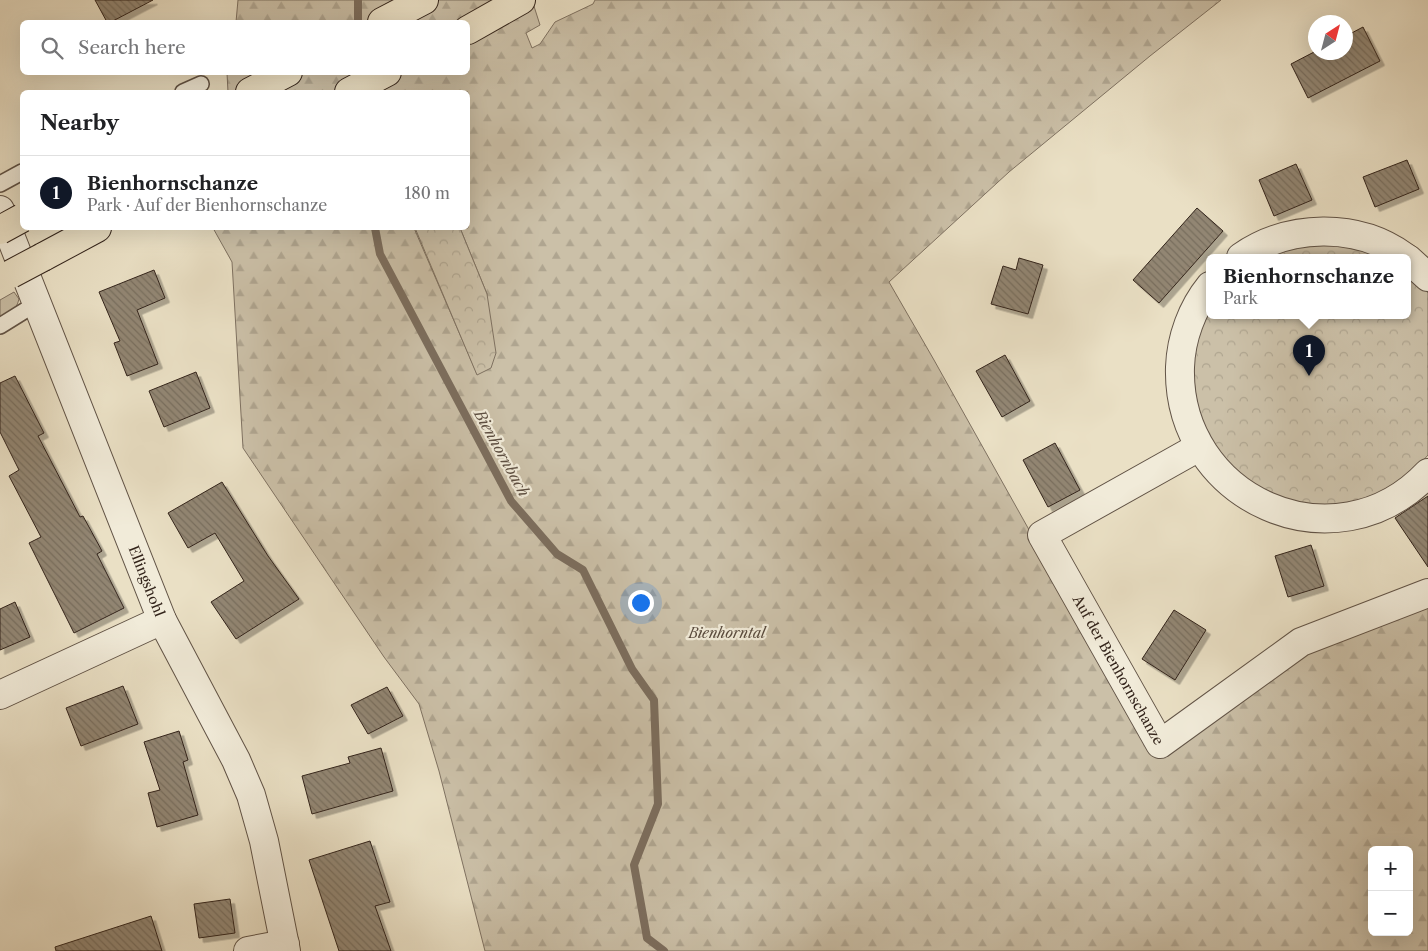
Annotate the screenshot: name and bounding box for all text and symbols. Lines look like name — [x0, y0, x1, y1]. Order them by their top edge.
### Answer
north arrow — [1308, 15, 1353, 60]
search box — [20, 20, 470, 75]
icon: search — [38, 34, 66, 62]
text: Search here — [78, 36, 186, 59]
text: Nearby — [40, 110, 119, 135]
text: Bienhornschanze — [87, 172, 258, 195]
text: 1 — [52, 183, 60, 203]
text: 180 m — [404, 183, 450, 203]
text: Park · Auf der Bienhornschanze — [87, 195, 327, 215]
popup — [1206, 254, 1411, 319]
text: Bienhornschanze — [1223, 265, 1394, 288]
text: Park — [1223, 288, 1258, 308]
pin: 1 — [1293, 335, 1325, 376]
water label: Bienhornbach — [470, 405, 534, 500]
street label: Ellingshohl — [125, 543, 169, 619]
your location — [628, 590, 654, 616]
street label: Auf der Bienhornschanze — [1068, 591, 1168, 748]
park label: Bienhorntal — [687, 624, 767, 642]
map controls — [1368, 846, 1413, 936]
button: + — [1368, 846, 1413, 891]
button: − — [1368, 891, 1413, 936]

